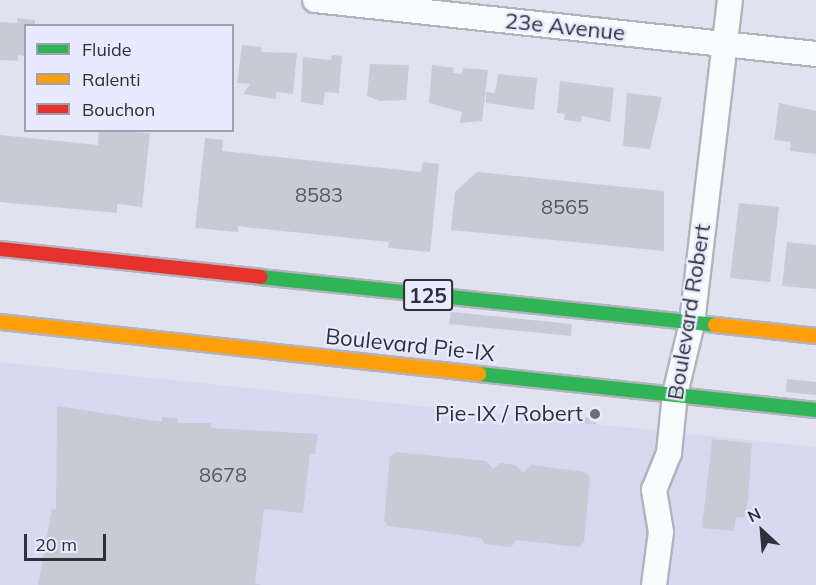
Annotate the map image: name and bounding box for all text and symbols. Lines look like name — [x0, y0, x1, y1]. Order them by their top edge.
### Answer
street label: 23e Avenue — [504, 8, 626, 46]
legend — [24, 24, 234, 132]
text: Fluide — [82, 38, 132, 61]
text: Ralenti — [82, 68, 140, 91]
text: Bouchon — [82, 98, 155, 121]
house number: 8583 — [295, 182, 343, 206]
house number: 8565 — [541, 194, 589, 218]
street label: Boulevard Robert — [662, 222, 716, 402]
road number: 125 — [402, 277, 454, 313]
street label: Boulevard Pie-IX — [324, 323, 496, 367]
place label: Pie-IX / Robert — [435, 401, 583, 427]
marker: Pie-IX / Robert — [588, 407, 602, 421]
house number: 8678 — [199, 462, 247, 486]
north arrow — [732, 501, 792, 561]
text: N — [744, 503, 764, 526]
scale bar — [27, 522, 110, 560]
text: 20 m — [35, 533, 77, 556]

